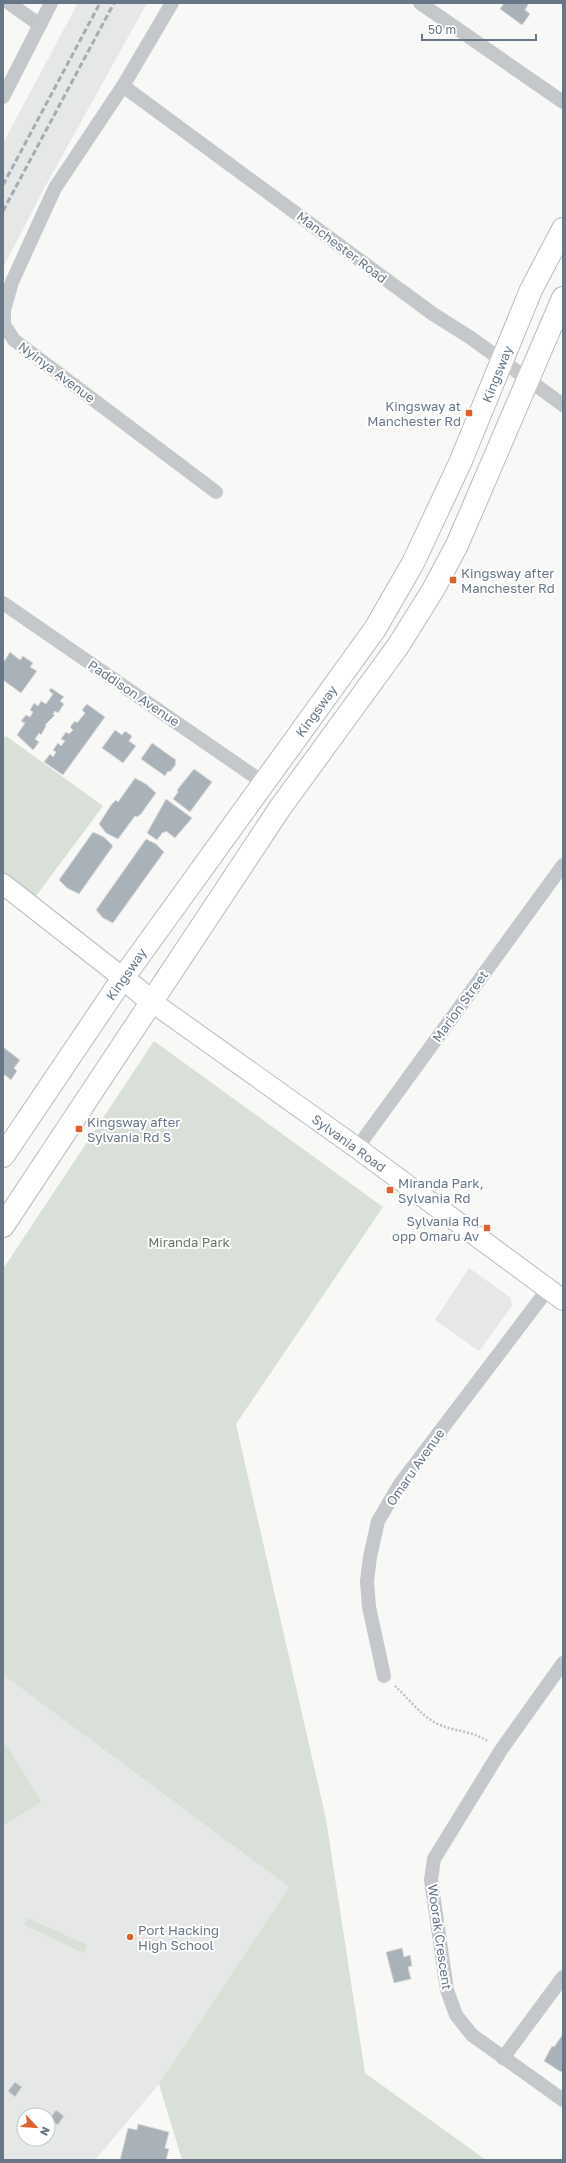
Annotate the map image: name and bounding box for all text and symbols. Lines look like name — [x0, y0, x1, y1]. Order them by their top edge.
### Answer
scale bar — [422, 16, 536, 42]
text: 50 m — [428, 22, 456, 37]
street label: Manchester Road — [294, 208, 390, 286]
street label: Nyinya Avenue — [16, 338, 98, 406]
street label: Kingsway — [478, 343, 516, 405]
place label: Kingsway at Manchester Rd — [367, 398, 461, 429]
marker: Kingsway at Manchester Rd — [464, 408, 474, 418]
place label: Kingsway after Manchester Rd — [461, 565, 555, 596]
marker: Kingsway after Manchester Rd — [448, 575, 458, 585]
street label: Paddison Avenue — [85, 656, 183, 730]
street label: Kingsway — [292, 681, 341, 740]
street label: Kingsway — [102, 944, 150, 1003]
street label: Marion Street — [429, 967, 491, 1045]
street label: Sylvania Road — [309, 1111, 389, 1175]
place label: Kingsway after Sylvania Rd S — [87, 1114, 180, 1145]
marker: Kingsway after Sylvania Rd S — [74, 1124, 84, 1134]
place label: Miranda Park, Sylvania Rd — [398, 1175, 484, 1206]
marker: Miranda Park, Sylvania Rd — [385, 1185, 395, 1195]
place label: Sylvania Rd opp Omaru Av — [392, 1213, 480, 1244]
marker: Sylvania Rd opp Omaru Av — [482, 1223, 492, 1233]
park label: Miranda Park — [148, 1234, 230, 1250]
street label: Omaru Avenue — [382, 1425, 448, 1509]
street label: Woorak Crescent — [425, 1883, 455, 1991]
place label: Port Hacking High School — [138, 1922, 219, 1953]
marker: Port Hacking High School — [125, 1932, 135, 1942]
north arrow — [16, 2107, 56, 2147]
text: N — [38, 2125, 53, 2138]

